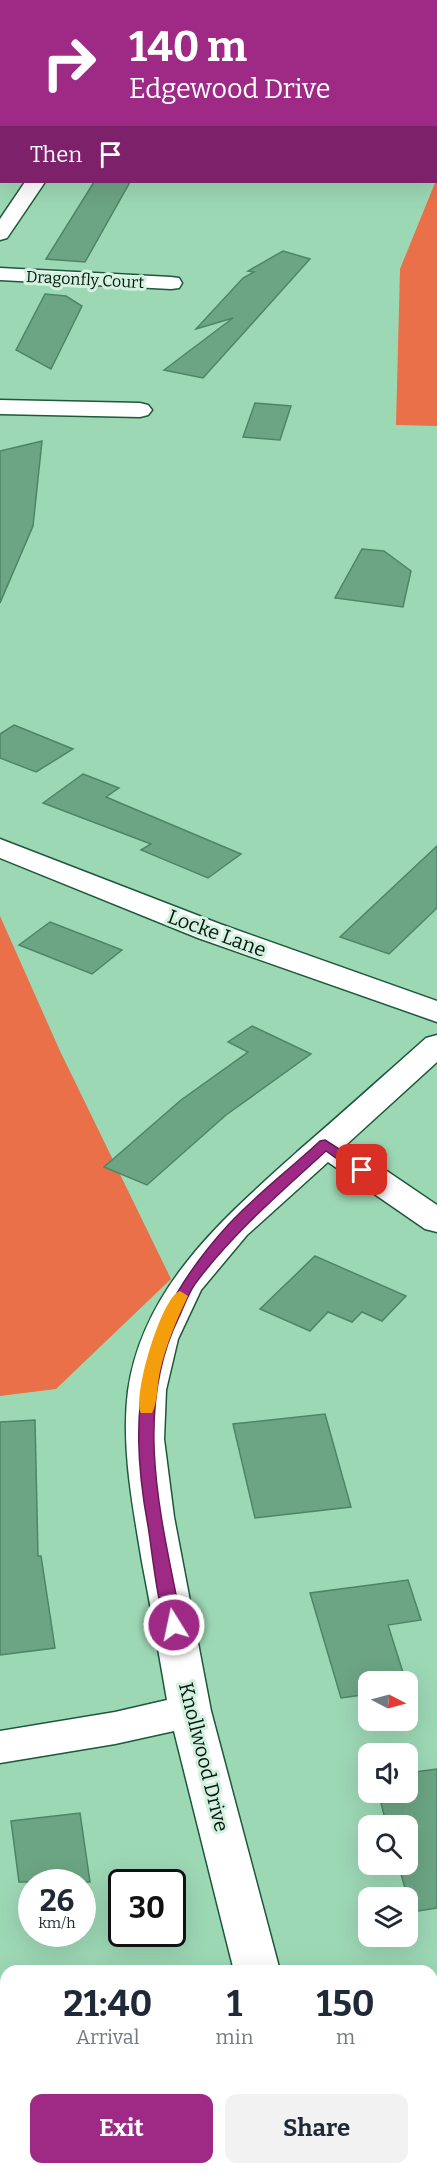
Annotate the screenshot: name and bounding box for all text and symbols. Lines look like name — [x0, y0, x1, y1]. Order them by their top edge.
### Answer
text: 140 m — [129, 22, 247, 72]
icon: right — [30, 24, 108, 102]
text: Edgewood Drive — [129, 73, 330, 105]
icon: arrive — [94, 138, 127, 171]
text: Then — [30, 141, 82, 168]
street label: Dragonfly Court — [25, 267, 145, 292]
street label: Locke Lane — [164, 904, 270, 962]
pin — [336, 1144, 387, 1195]
icon: arrive — [345, 1153, 378, 1186]
position arrow — [142, 1593, 206, 1657]
north arrow — [358, 1671, 418, 1731]
map controls — [358, 1671, 418, 1947]
street label: Knollwood Drive — [174, 1680, 234, 1834]
button: sound — [358, 1743, 418, 1803]
button: search — [358, 1815, 418, 1875]
speed limit sign: 30 — [108, 1869, 186, 1947]
text: 26 — [40, 1883, 74, 1919]
button: layers — [358, 1887, 418, 1947]
text: km/h — [38, 1914, 76, 1932]
text: 21:40 — [63, 1982, 152, 2026]
text: 1 — [227, 1982, 242, 2026]
text: 150 — [317, 1982, 375, 2026]
text: Arrival — [76, 2025, 139, 2049]
text: min — [216, 2025, 253, 2049]
text: m — [336, 2025, 355, 2049]
button: Exit — [30, 2094, 213, 2163]
button: Share — [225, 2094, 408, 2163]

